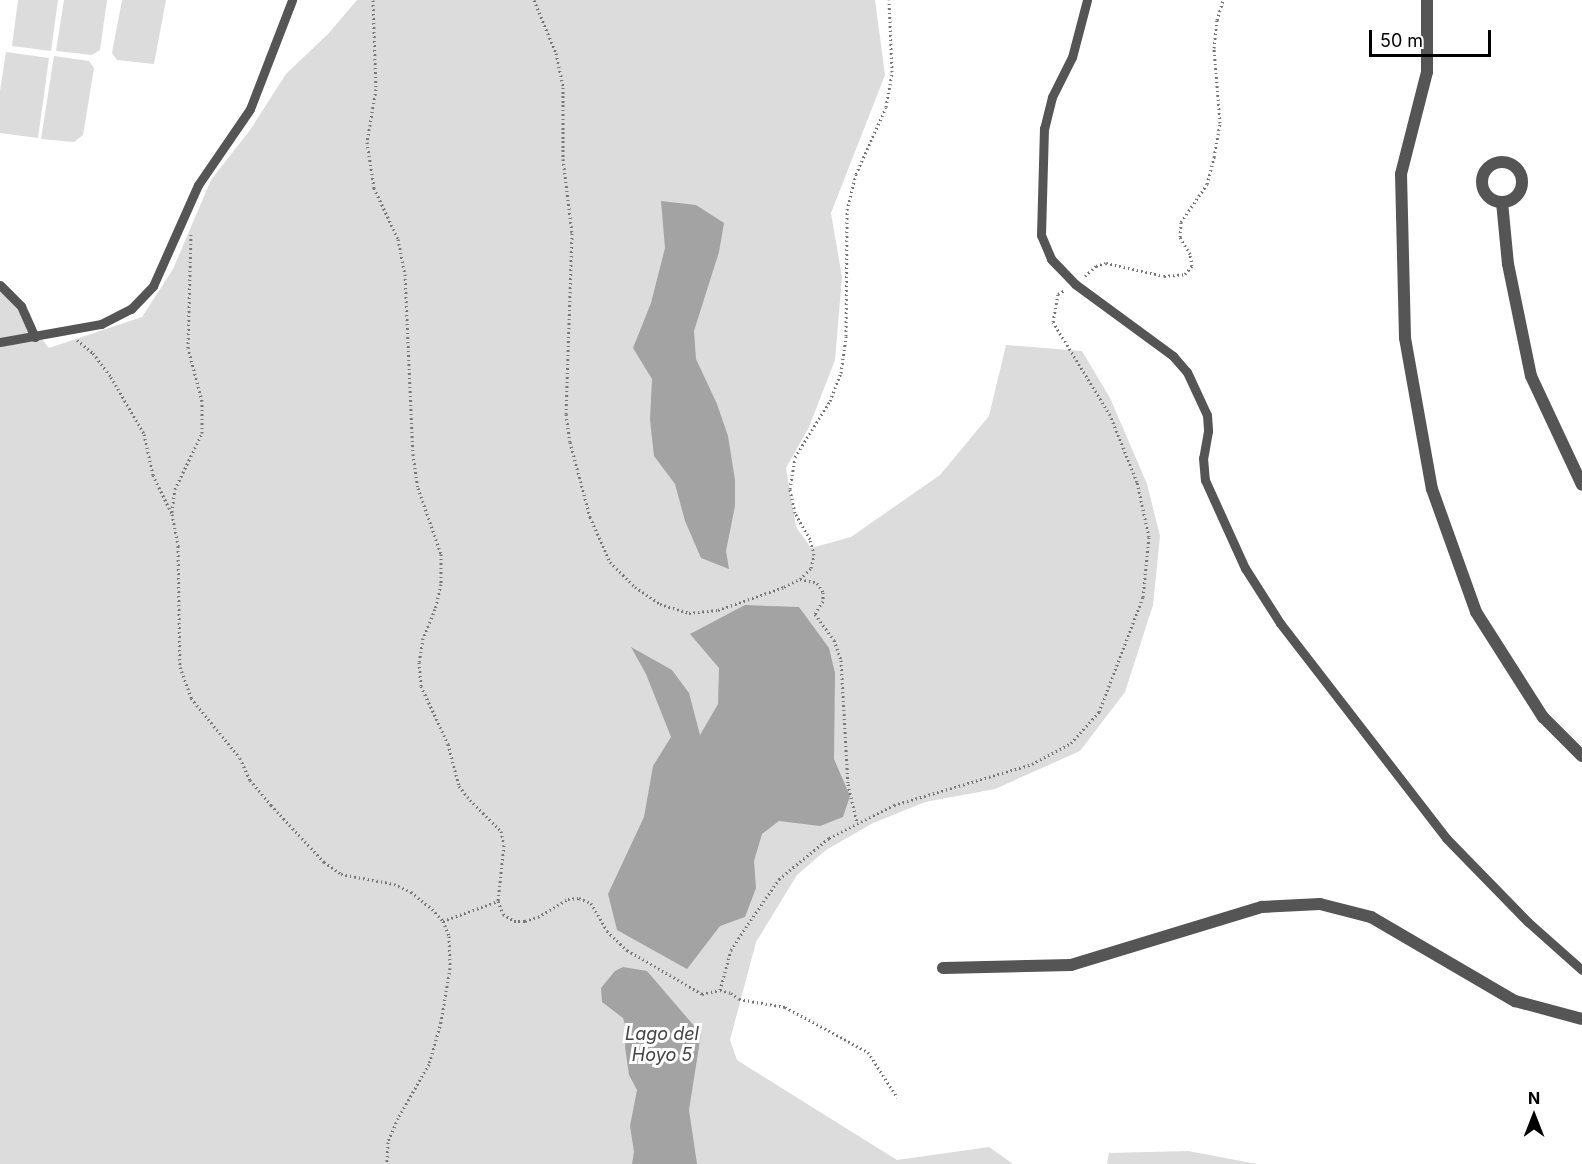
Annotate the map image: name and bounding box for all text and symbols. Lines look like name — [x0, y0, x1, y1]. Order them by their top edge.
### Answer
scale bar — [1372, 18, 1494, 56]
text: 50 m — [1380, 30, 1423, 51]
water label: Lago del Hoyo 5 — [625, 1024, 699, 1066]
north arrow — [1504, 1086, 1564, 1146]
text: N — [1528, 1088, 1540, 1108]

